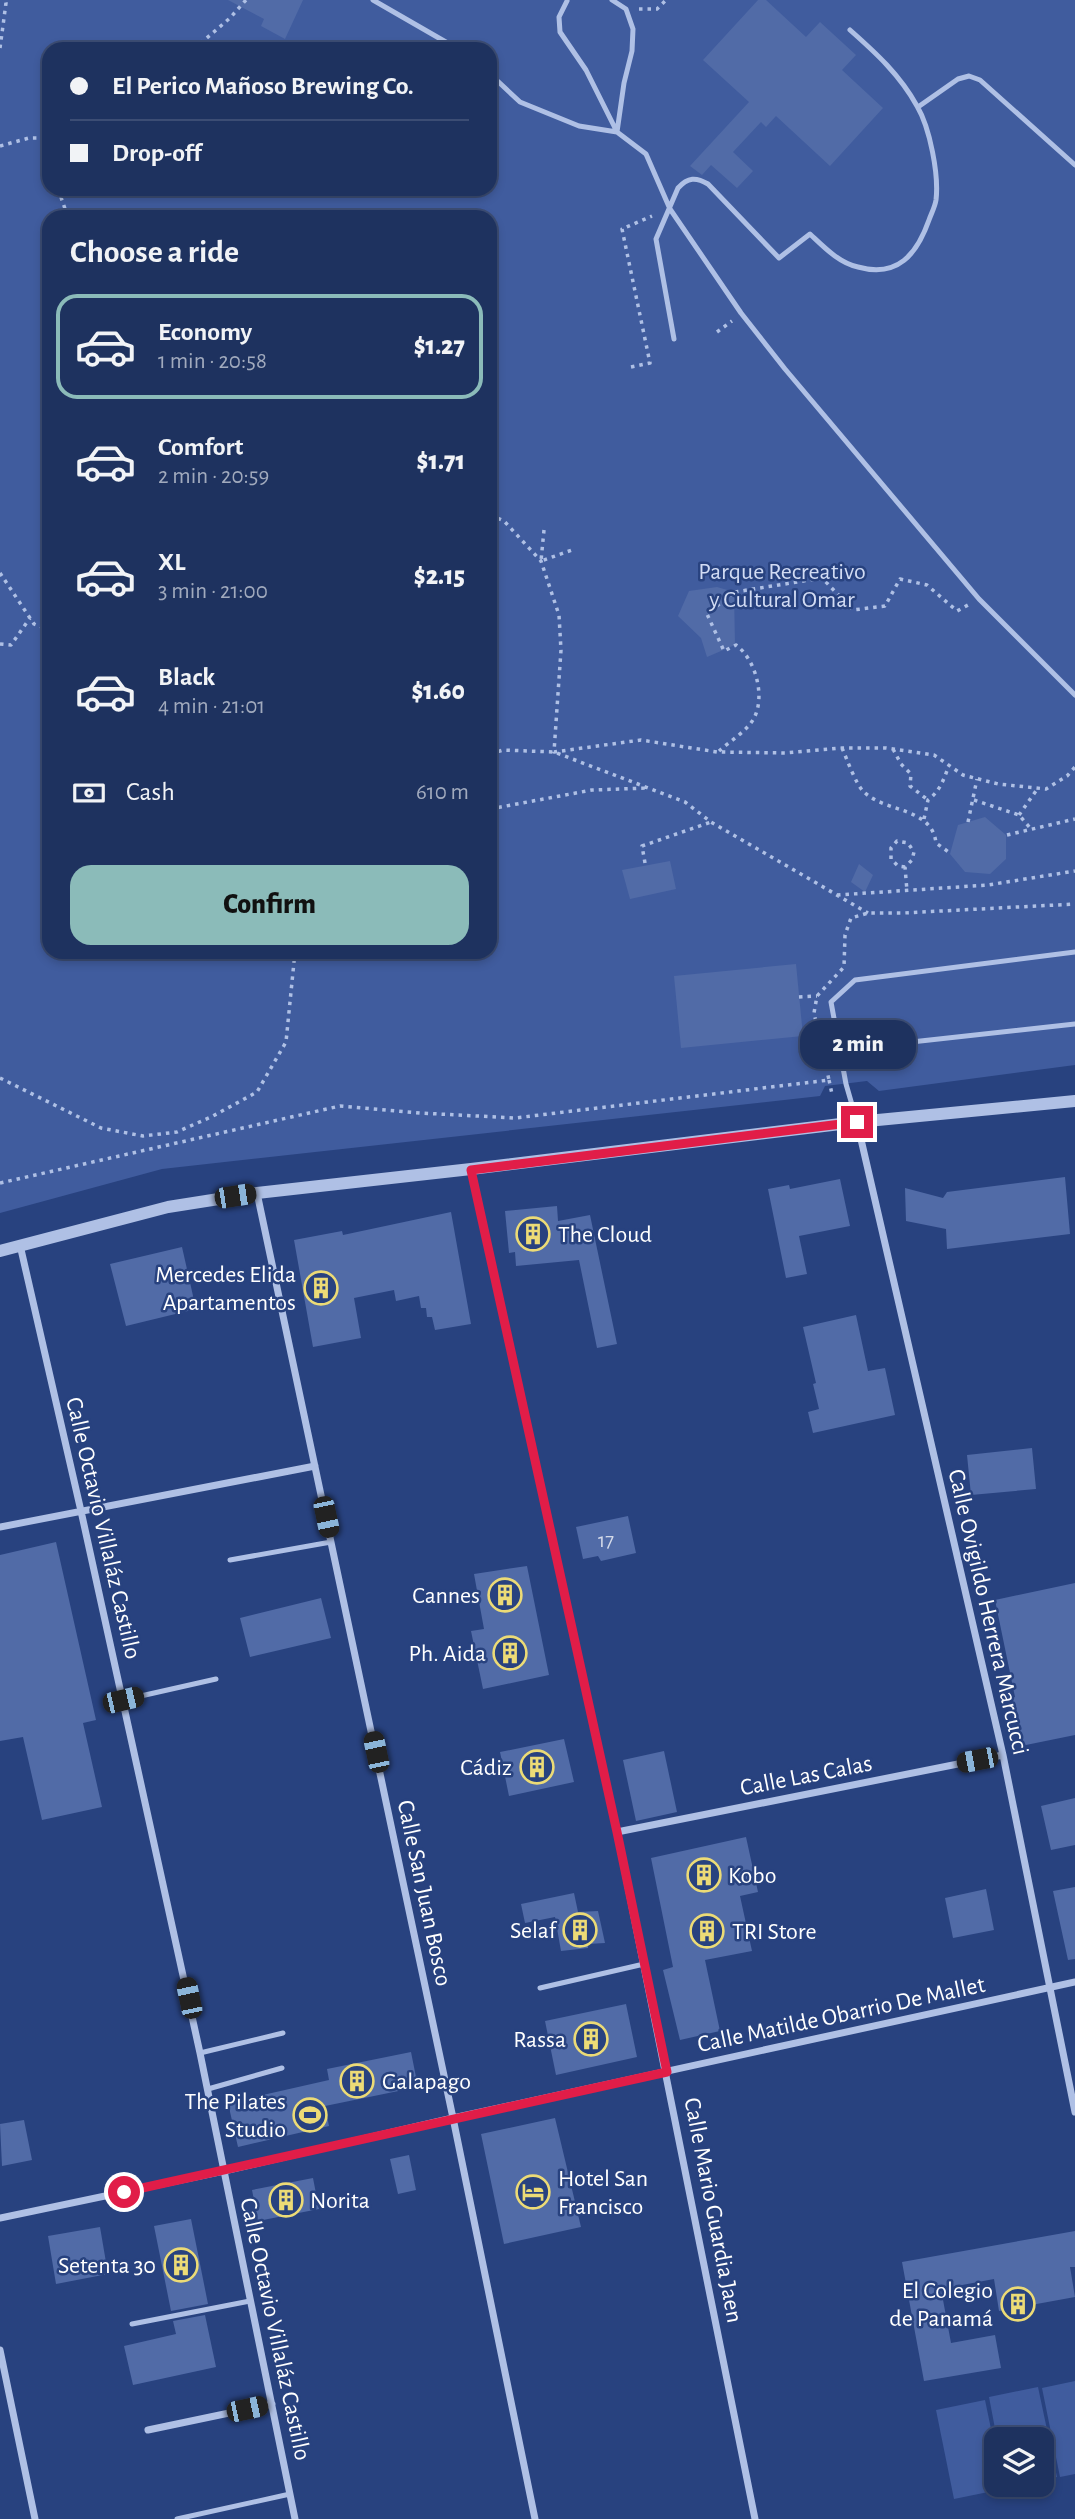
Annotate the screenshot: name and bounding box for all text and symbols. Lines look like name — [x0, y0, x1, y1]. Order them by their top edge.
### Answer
text: El Perico Mañoso Brewing Co. — [112, 73, 414, 99]
text: Drop-off — [112, 140, 201, 166]
text: Choose a ride — [70, 236, 239, 268]
icon: car — [74, 315, 137, 378]
text: Economy — [158, 319, 252, 345]
text: $1.27 — [414, 333, 465, 359]
text: 1 min · 20:58 — [158, 350, 267, 373]
icon: car — [74, 430, 137, 493]
text: Comfort — [158, 434, 243, 460]
text: $1.71 — [417, 448, 465, 474]
text: 2 min · 20:59 — [158, 465, 269, 488]
icon: car — [74, 545, 137, 608]
text: XL — [158, 549, 185, 575]
park label: Parque Recreativo y Cultural Omar — [698, 560, 866, 612]
text: $2.15 — [414, 563, 465, 589]
text: 3 min · 21:00 — [158, 580, 268, 603]
icon: car — [74, 660, 137, 723]
text: Black — [158, 664, 215, 690]
text: $1.60 — [411, 678, 465, 704]
text: 4 min · 21:01 — [158, 695, 265, 718]
icon: cash — [70, 774, 108, 812]
text: Cash — [126, 779, 175, 805]
text: 610 m — [416, 781, 469, 804]
button: Confirm — [70, 865, 469, 945]
callout: 2 min — [799, 1020, 915, 1070]
text: 2 min — [832, 1033, 884, 1056]
route end — [841, 1106, 873, 1138]
car — [213, 1182, 258, 1210]
building icon: The Cloud — [514, 1215, 552, 1253]
place label: The Cloud — [558, 1223, 652, 1247]
place label: Mercedes Elida Apartamentos — [155, 1263, 296, 1315]
building icon: Mercedes Elida Apartamentos — [302, 1269, 340, 1307]
street label: Calle Octavio Villaláz Castillo — [61, 1395, 145, 1661]
street label: Calle Ovigildo Herrera Marcucci — [943, 1467, 1033, 1757]
car — [312, 1494, 341, 1540]
house number: 17 — [598, 1530, 614, 1551]
building icon: Cannes — [486, 1576, 524, 1614]
place label: Cannes — [412, 1584, 480, 1608]
building icon: Ph. Aida — [491, 1634, 529, 1672]
place label: Ph. Aida — [408, 1642, 486, 1666]
car — [101, 1685, 146, 1715]
car — [362, 1729, 391, 1775]
car — [955, 1746, 1000, 1774]
building icon: Cádiz — [518, 1748, 556, 1786]
street label: Calle Las Calas — [738, 1751, 874, 1801]
place label: Cádiz — [460, 1756, 512, 1780]
street label: Calle San Juan Bosco — [393, 1798, 455, 1988]
building icon: Kobo — [685, 1856, 723, 1894]
place label: Kobo — [728, 1864, 776, 1888]
building icon: Selaf — [561, 1911, 599, 1949]
building icon: TRI Store — [688, 1912, 726, 1950]
place label: Selaf — [510, 1919, 558, 1943]
place label: TRI Store — [732, 1920, 816, 1944]
street label: Calle Matilde Obarrio De Mallet — [695, 1973, 988, 2057]
car — [175, 1975, 204, 2021]
building icon: Rassa — [572, 2020, 610, 2058]
place label: Rassa — [513, 2028, 566, 2052]
building icon: Galapago — [338, 2062, 376, 2100]
place label: Galapago — [382, 2070, 471, 2094]
place label: The Pilates Studio — [184, 2090, 286, 2142]
sports icon: The Pilates Studio — [291, 2096, 329, 2134]
street label: Calle Mario Guardia Jaen — [679, 2096, 747, 2325]
place label: Hotel San Francisco — [558, 2167, 648, 2219]
hotel icon: Hotel San Francisco — [514, 2173, 552, 2211]
route start — [108, 2176, 140, 2208]
building icon: Norita — [267, 2181, 305, 2219]
place label: Norita — [310, 2189, 370, 2213]
street label: Calle Octavio Villaláz Castillo — [235, 2196, 315, 2463]
building icon: Setenta 30 — [162, 2246, 200, 2284]
place label: Setenta 30 — [58, 2254, 156, 2278]
place label: El Colegio de Panamá — [889, 2279, 993, 2331]
building icon: El Colegio de Panamá — [999, 2285, 1037, 2323]
car — [225, 2394, 270, 2424]
map controls — [984, 2427, 1054, 2497]
button: layers — [984, 2427, 1054, 2497]

